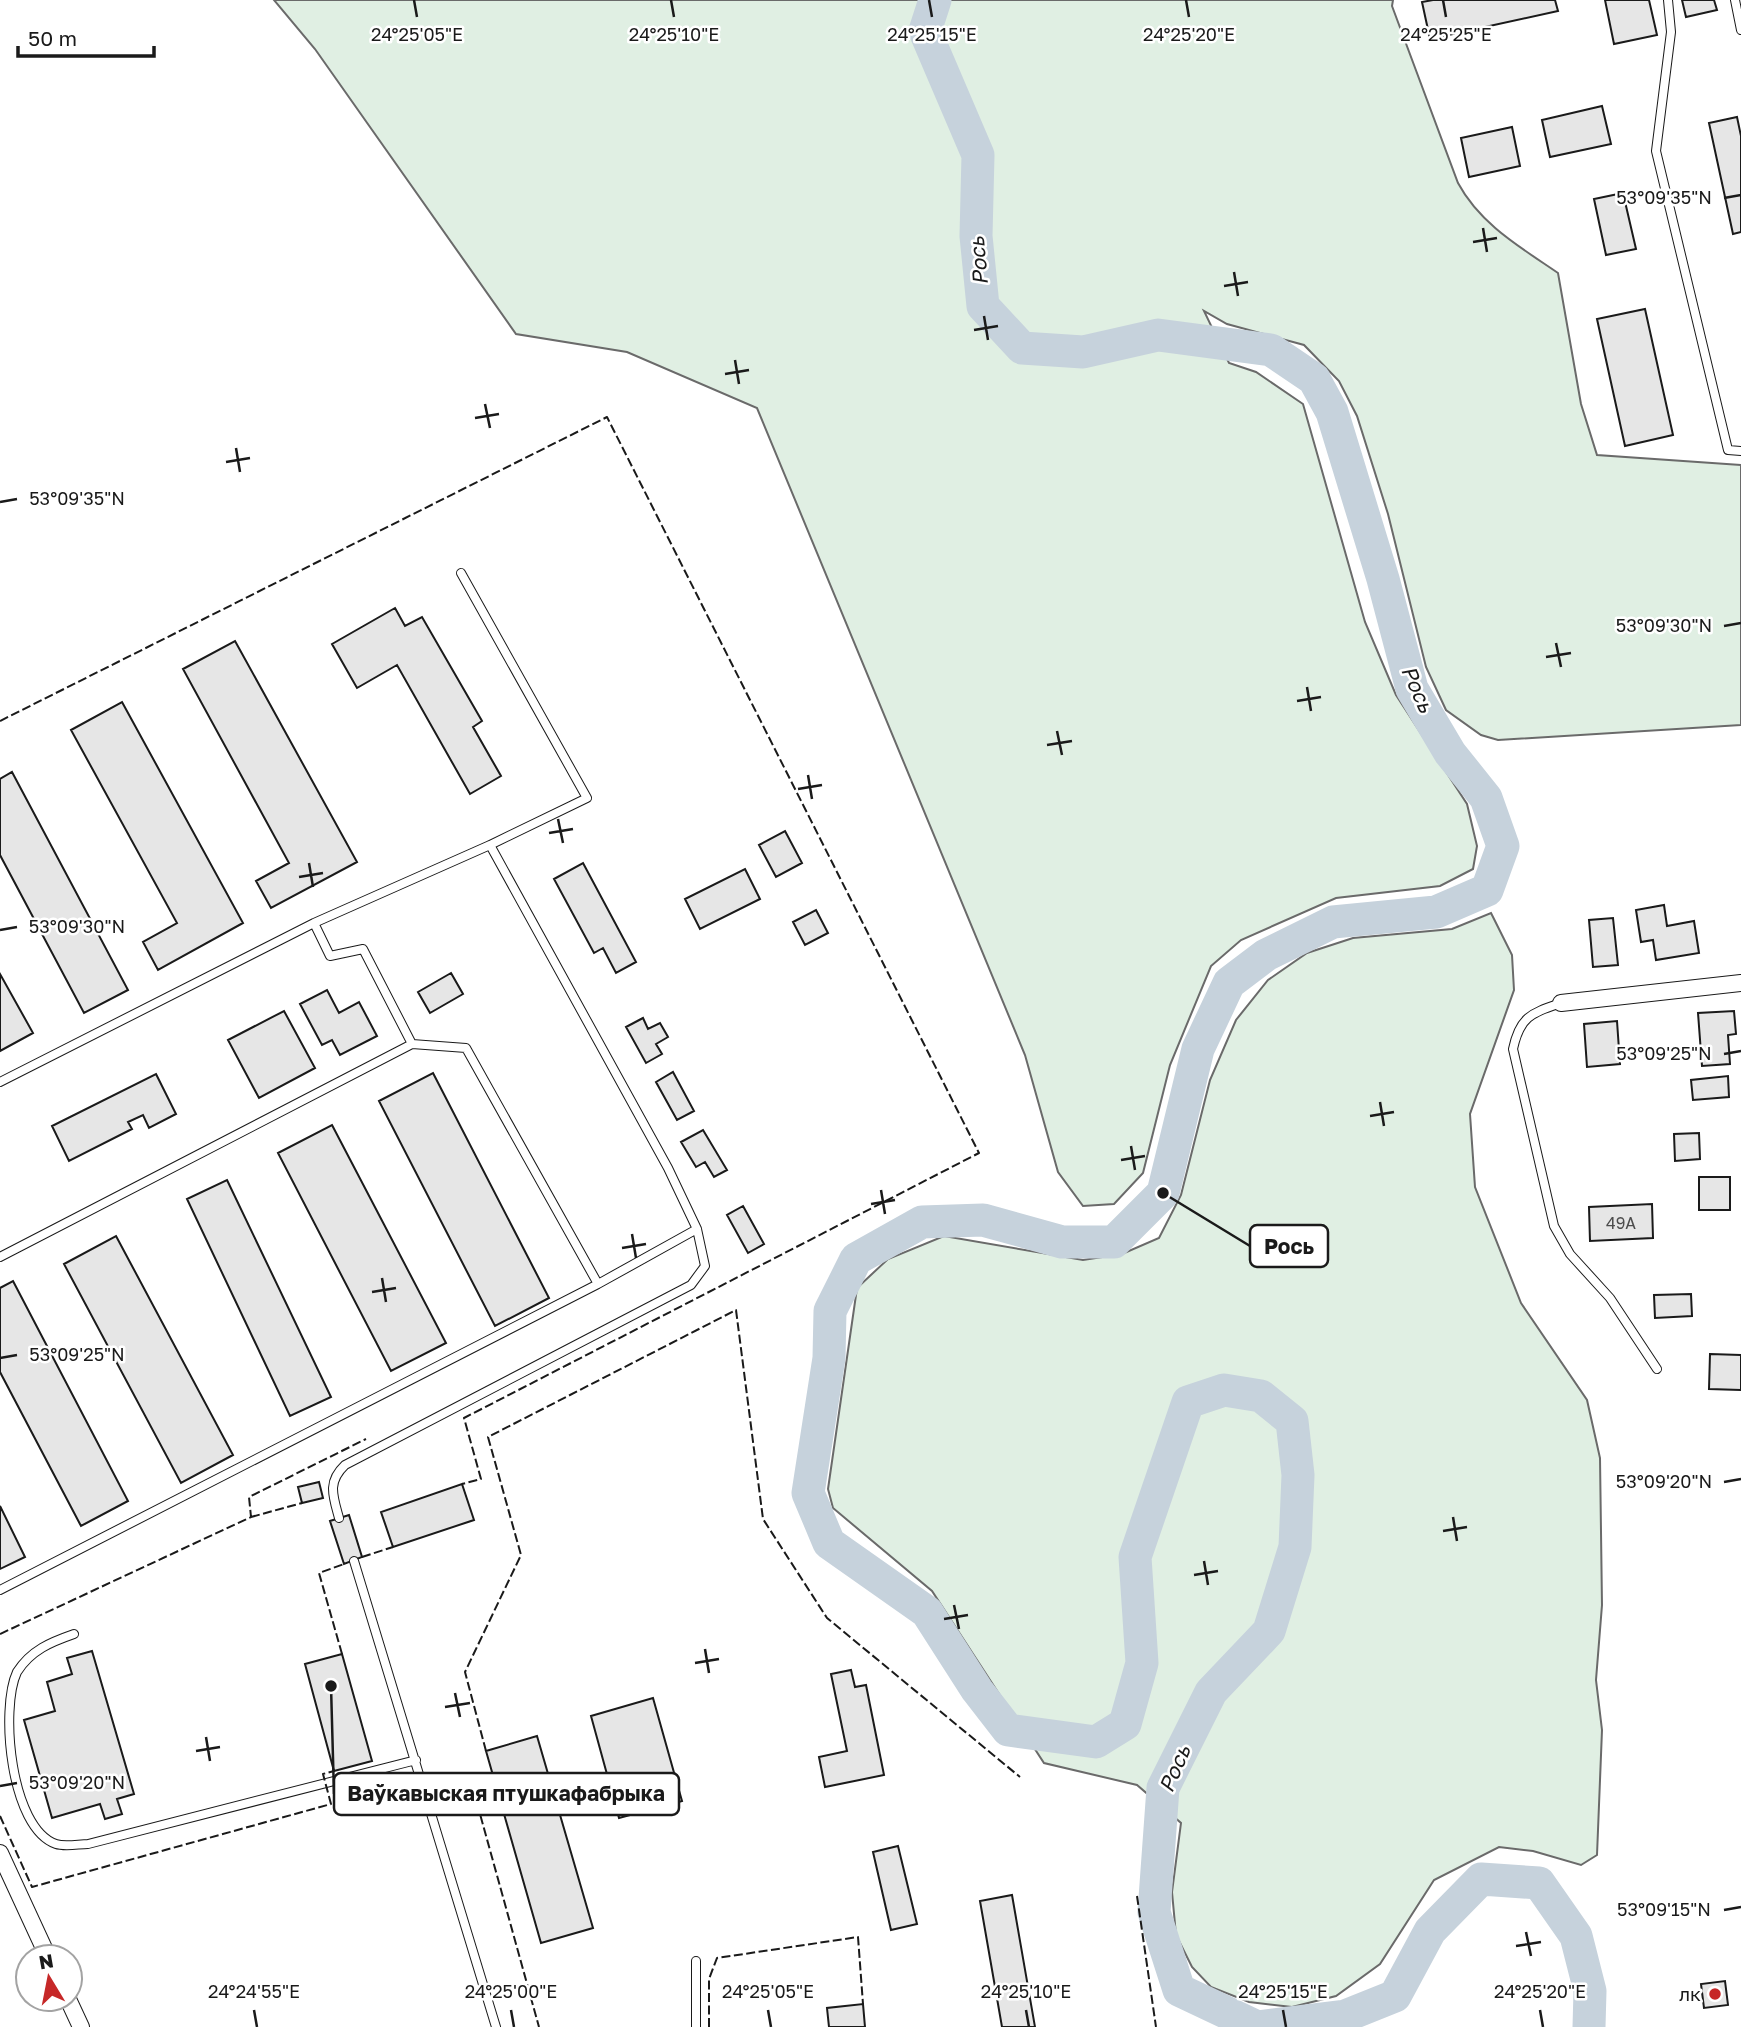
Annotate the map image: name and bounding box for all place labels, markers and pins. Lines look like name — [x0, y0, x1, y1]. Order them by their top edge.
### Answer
callout: Рось — [1250, 1225, 1328, 1267]
callout: Ваўкавыская птушкафабрыка — [334, 1773, 679, 1815]
place label: лк — [1679, 1982, 1701, 2005]
marker: лк — [1707, 1986, 1723, 2002]

